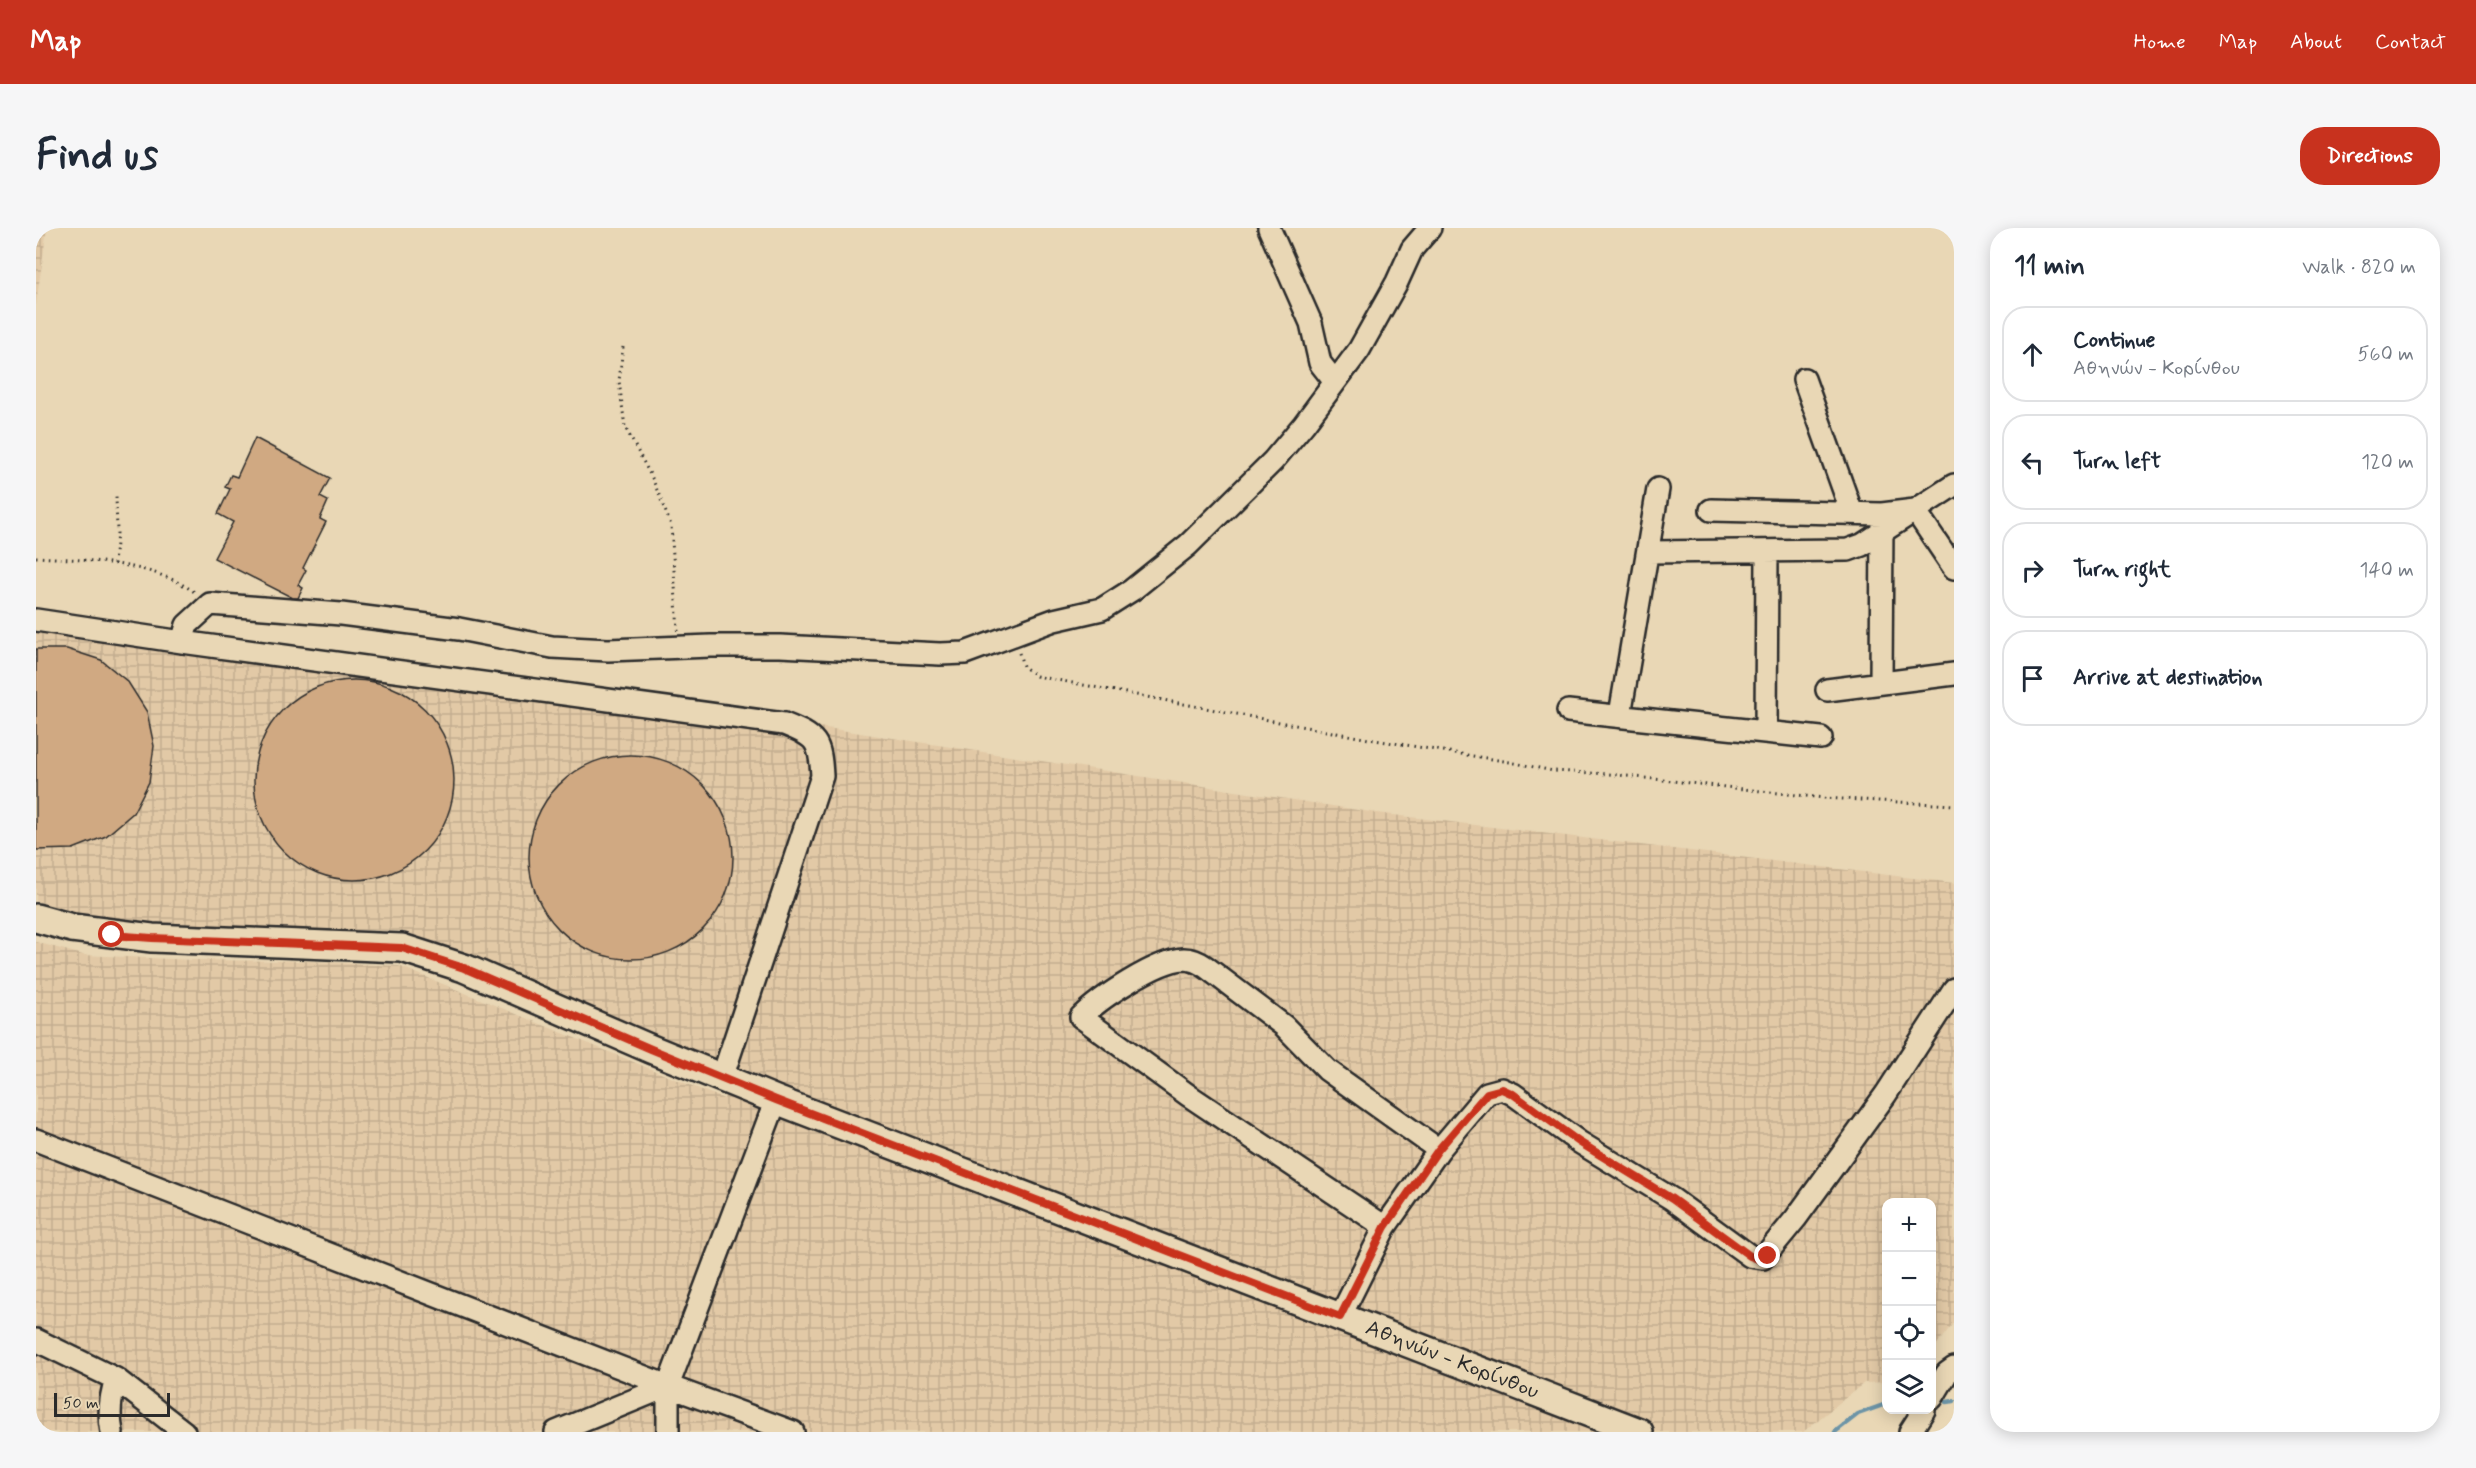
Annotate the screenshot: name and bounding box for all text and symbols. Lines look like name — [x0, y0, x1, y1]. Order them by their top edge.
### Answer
text: Map — [30, 24, 81, 61]
text: Home — [2134, 28, 2186, 56]
text: Map — [2219, 28, 2257, 56]
text: About — [2290, 28, 2342, 56]
text: Contact — [2375, 28, 2446, 56]
button: Directions — [2300, 127, 2440, 185]
text: Find us — [36, 129, 158, 184]
text: 11 min — [2014, 250, 2085, 284]
text: Walk · 820 m — [2302, 254, 2416, 281]
text: Continue — [2073, 327, 2155, 355]
icon: ahead — [2016, 338, 2049, 371]
text: 560 m — [2358, 341, 2414, 368]
text: Αθηνών - Κορίνθου — [2073, 355, 2240, 382]
icon: left — [2016, 446, 2049, 479]
text: Turn left — [2073, 448, 2161, 476]
text: 120 m — [2361, 449, 2414, 476]
icon: right — [2016, 554, 2049, 587]
text: Turn right — [2073, 556, 2171, 584]
text: 140 m — [2360, 557, 2414, 584]
icon: arrive — [2016, 662, 2049, 695]
text: Arrive at destination — [2073, 664, 2263, 692]
route start — [98, 921, 124, 947]
map controls — [1882, 1198, 1936, 1414]
button: + — [1882, 1198, 1936, 1252]
route end — [1754, 1242, 1780, 1268]
button: − — [1882, 1252, 1936, 1306]
button: locate — [1882, 1306, 1936, 1360]
street label: Αθηνών - Κορίνθου — [1361, 1314, 1543, 1406]
button: layers — [1882, 1360, 1936, 1414]
scale bar — [54, 1390, 170, 1418]
text: 50 m — [63, 1393, 99, 1414]

